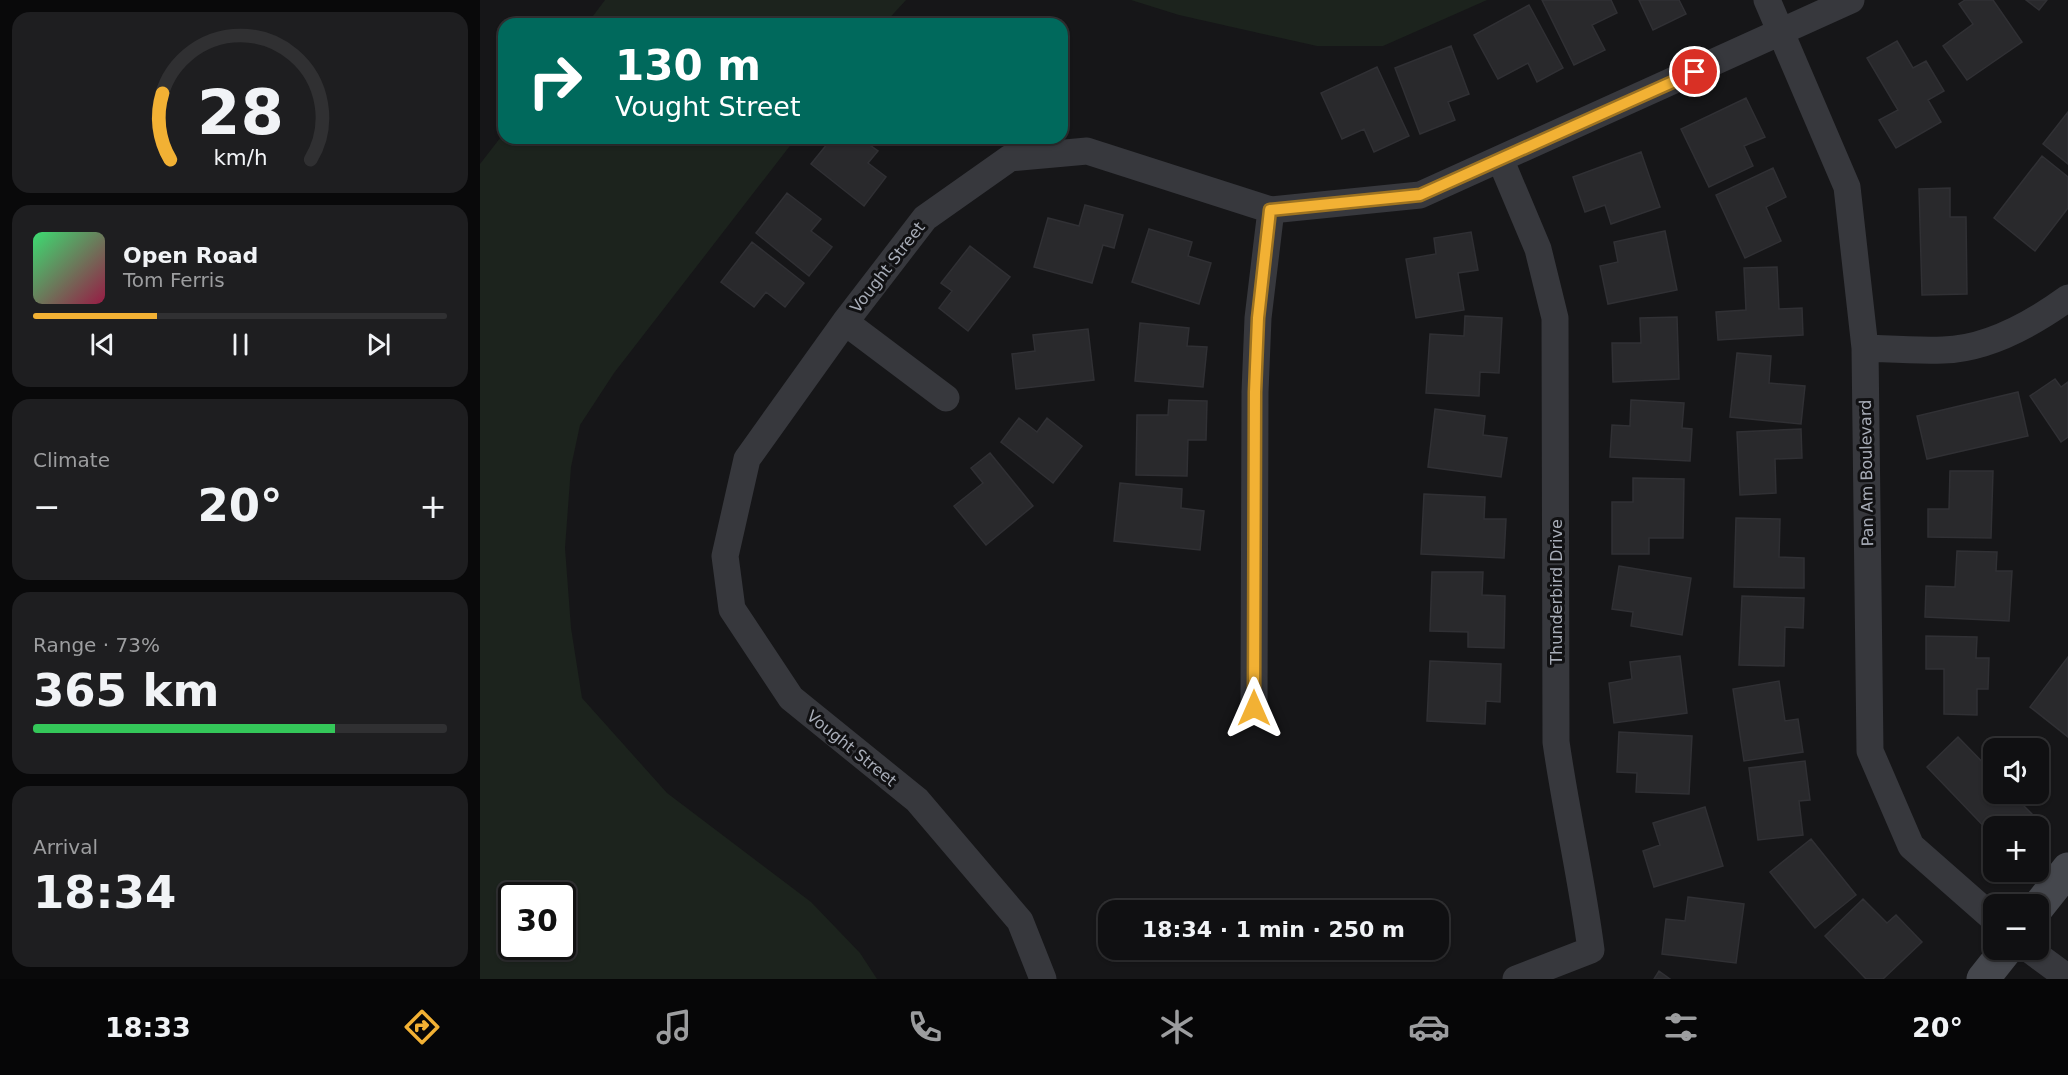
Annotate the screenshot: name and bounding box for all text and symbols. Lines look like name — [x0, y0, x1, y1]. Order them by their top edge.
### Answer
text: 130 m — [615, 41, 761, 90]
icon: right — [516, 42, 594, 120]
pin — [1669, 46, 1720, 97]
icon: arrive — [1678, 55, 1711, 88]
text: 28 — [197, 76, 283, 149]
text: Vought Street — [615, 91, 800, 122]
text: km/h — [213, 145, 267, 170]
street label: Vought Street — [846, 218, 929, 316]
text: Open Road — [123, 243, 258, 268]
text: Tom Ferris — [123, 268, 225, 292]
icon: previous — [86, 328, 119, 361]
icon: pause — [224, 328, 257, 361]
icon: next — [362, 328, 395, 361]
street label: Pan Am Boulevard — [1856, 400, 1877, 546]
text: Climate — [33, 448, 110, 472]
text: 20° — [197, 479, 283, 532]
text: − — [33, 487, 61, 526]
text: + — [419, 487, 447, 526]
street label: Thunderbird Drive — [1547, 519, 1566, 666]
text: Range · 73% — [33, 633, 160, 657]
text: 365 km — [33, 664, 219, 717]
position arrow — [1222, 676, 1286, 740]
street label: Vought Street — [803, 706, 900, 790]
map controls — [1983, 738, 2049, 960]
button: sound — [1983, 738, 2049, 804]
button: + — [1983, 816, 2049, 882]
text: Arrival — [33, 835, 98, 859]
text: 18:34 — [33, 866, 176, 919]
speed limit sign: 30 — [498, 882, 576, 960]
button: − — [1983, 894, 2049, 960]
text: 18:34 · 1 min · 250 m — [1142, 917, 1405, 942]
icon: directions — [401, 1006, 443, 1048]
icon: music — [653, 1006, 695, 1048]
icon: phone — [904, 1006, 946, 1048]
icon: climate — [1156, 1006, 1198, 1048]
icon: car — [1408, 1006, 1450, 1048]
icon: filters — [1660, 1006, 1702, 1048]
text: 18:33 — [105, 1012, 191, 1043]
text: 20° — [1912, 1012, 1963, 1043]

